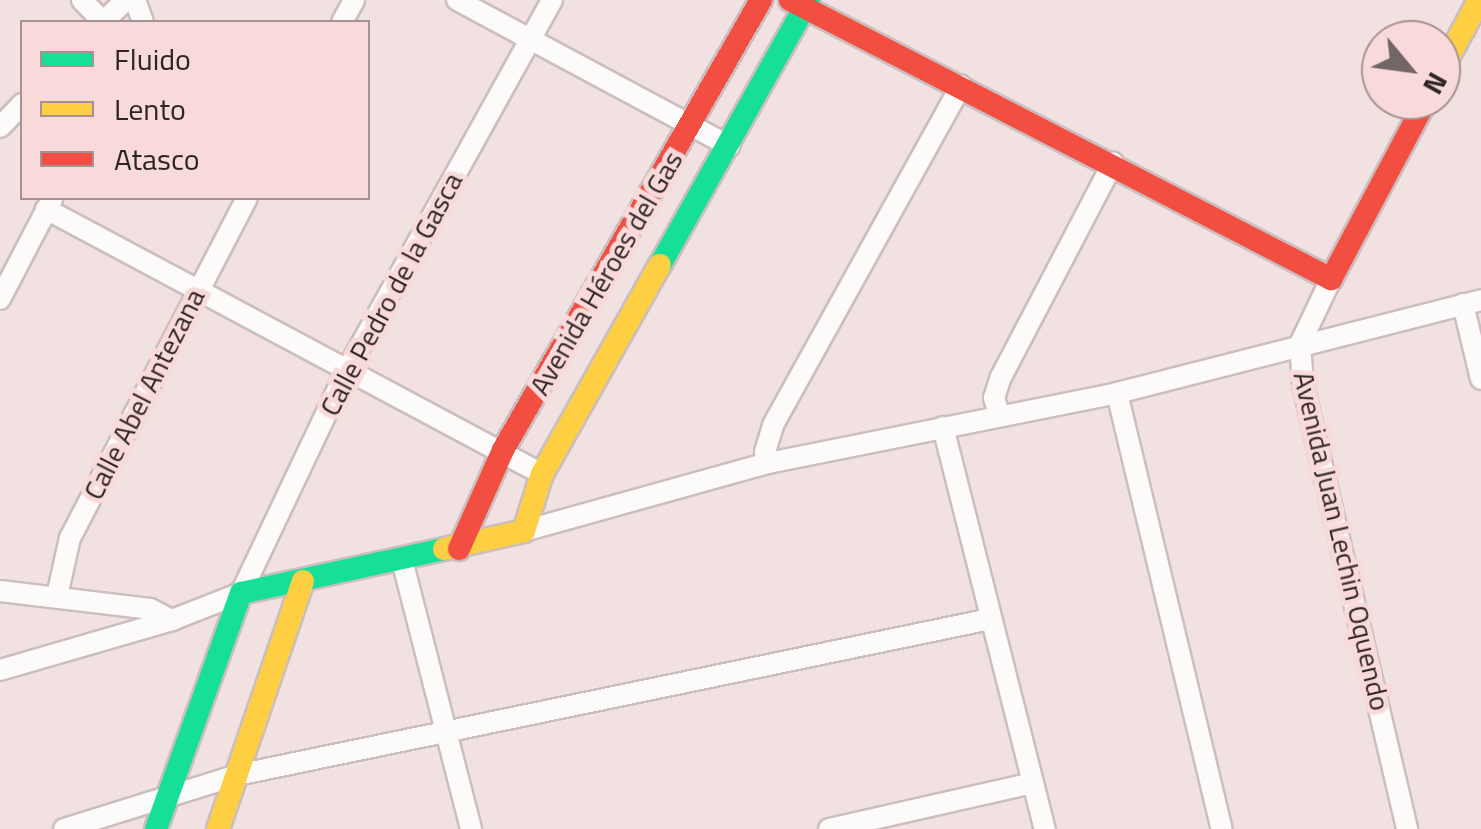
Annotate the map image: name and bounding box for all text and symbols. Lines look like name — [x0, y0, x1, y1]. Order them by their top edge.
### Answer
legend — [20, 20, 370, 200]
north arrow — [1361, 20, 1461, 120]
text: Fluido — [114, 36, 191, 82]
text: N — [1412, 65, 1459, 103]
text: Lento — [114, 86, 186, 132]
text: Atasco — [114, 136, 200, 182]
street label: Avenida Héroes del Gas — [522, 145, 690, 401]
street label: Calle Pedro de la Gasca — [313, 167, 469, 421]
street label: Calle Abel Antezana — [76, 283, 212, 505]
street label: Avenida Juan Lechin Oquendo — [1287, 368, 1397, 714]

